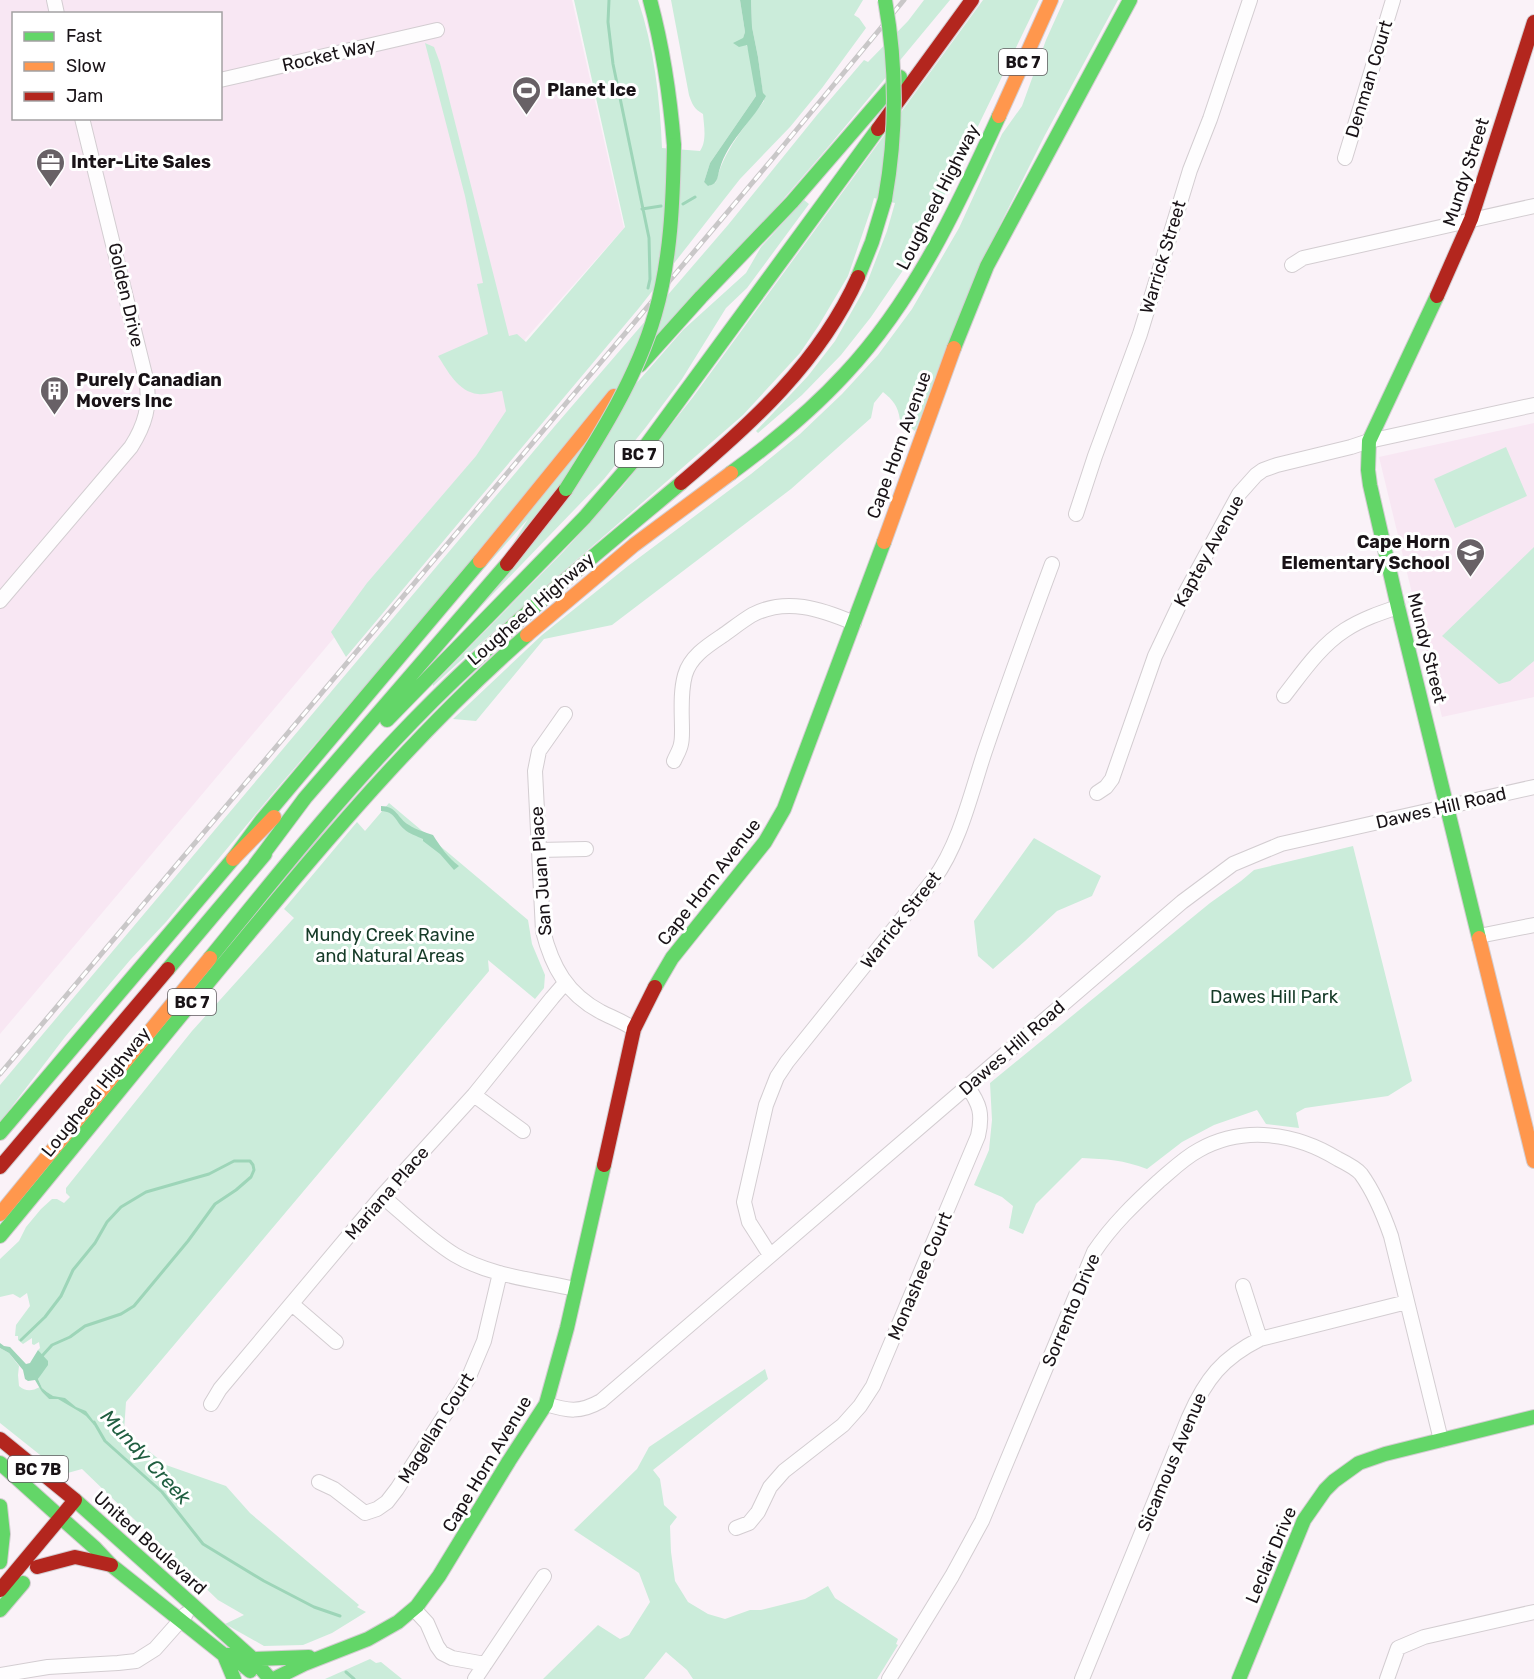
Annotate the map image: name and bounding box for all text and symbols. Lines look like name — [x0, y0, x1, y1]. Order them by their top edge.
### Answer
legend — [12, 12, 222, 120]
street label: Denman Court — [1341, 18, 1397, 140]
text: Fast — [66, 25, 102, 47]
street label: Rocket Way — [280, 34, 378, 76]
road number: BC 7 — [999, 49, 1047, 75]
text: Slow — [66, 55, 106, 77]
sports icon: Planet Ice — [510, 74, 542, 116]
place label: Planet Ice — [547, 79, 637, 101]
text: Jam — [66, 85, 103, 107]
street label: Mundy Street — [1438, 115, 1494, 229]
street label: Lougheed Highway — [892, 120, 984, 274]
office icon: Inter-Lite Sales — [34, 146, 66, 188]
place label: Inter-Lite Sales — [71, 151, 211, 173]
street label: Warrick Street — [1135, 198, 1191, 316]
street label: Golden Drive — [103, 241, 149, 349]
street label: Cape Horn Avenue — [862, 368, 936, 522]
place label: Purely Canadian Movers Inc — [76, 369, 222, 412]
building icon: Purely Canadian Movers Inc — [39, 374, 71, 416]
road number: BC 7 — [615, 441, 663, 467]
street label: Kaptey Avenue — [1169, 491, 1249, 611]
place label: Cape Horn Elementary School — [1281, 531, 1450, 574]
school or university icon: Cape Horn Elementary School — [1455, 536, 1487, 578]
street label: Lougheed Highway — [463, 548, 599, 670]
street label: Mundy Street — [1403, 591, 1451, 705]
street label: Dawes Hill Road — [1374, 782, 1508, 834]
street label: San Juan Place — [526, 806, 556, 936]
street label: Cape Horn Avenue — [653, 814, 765, 950]
street label: Warrick Street — [856, 867, 946, 973]
park label: Mundy Creek Ravine and Natural Areas — [305, 924, 475, 967]
park label: Dawes Hill Park — [1210, 986, 1339, 1008]
road number: BC 7 — [168, 989, 216, 1015]
street label: Dawes Hill Road — [955, 996, 1069, 1100]
street label: Lougheed Highway — [37, 1023, 155, 1161]
street label: Mariana Place — [340, 1142, 434, 1244]
street label: Monashee Court — [883, 1209, 957, 1343]
street label: Sorrento Drive — [1037, 1250, 1105, 1370]
street label: Magellan Court — [393, 1369, 479, 1487]
street label: Sicamous Avenue — [1133, 1389, 1211, 1535]
street label: Cape Horn Avenue — [438, 1392, 536, 1536]
water label: Mundy Creek — [96, 1405, 196, 1510]
road number: BC 7B — [8, 1456, 68, 1482]
street label: United Boulevard — [89, 1487, 211, 1599]
street label: Leclair Drive — [1241, 1503, 1301, 1607]

